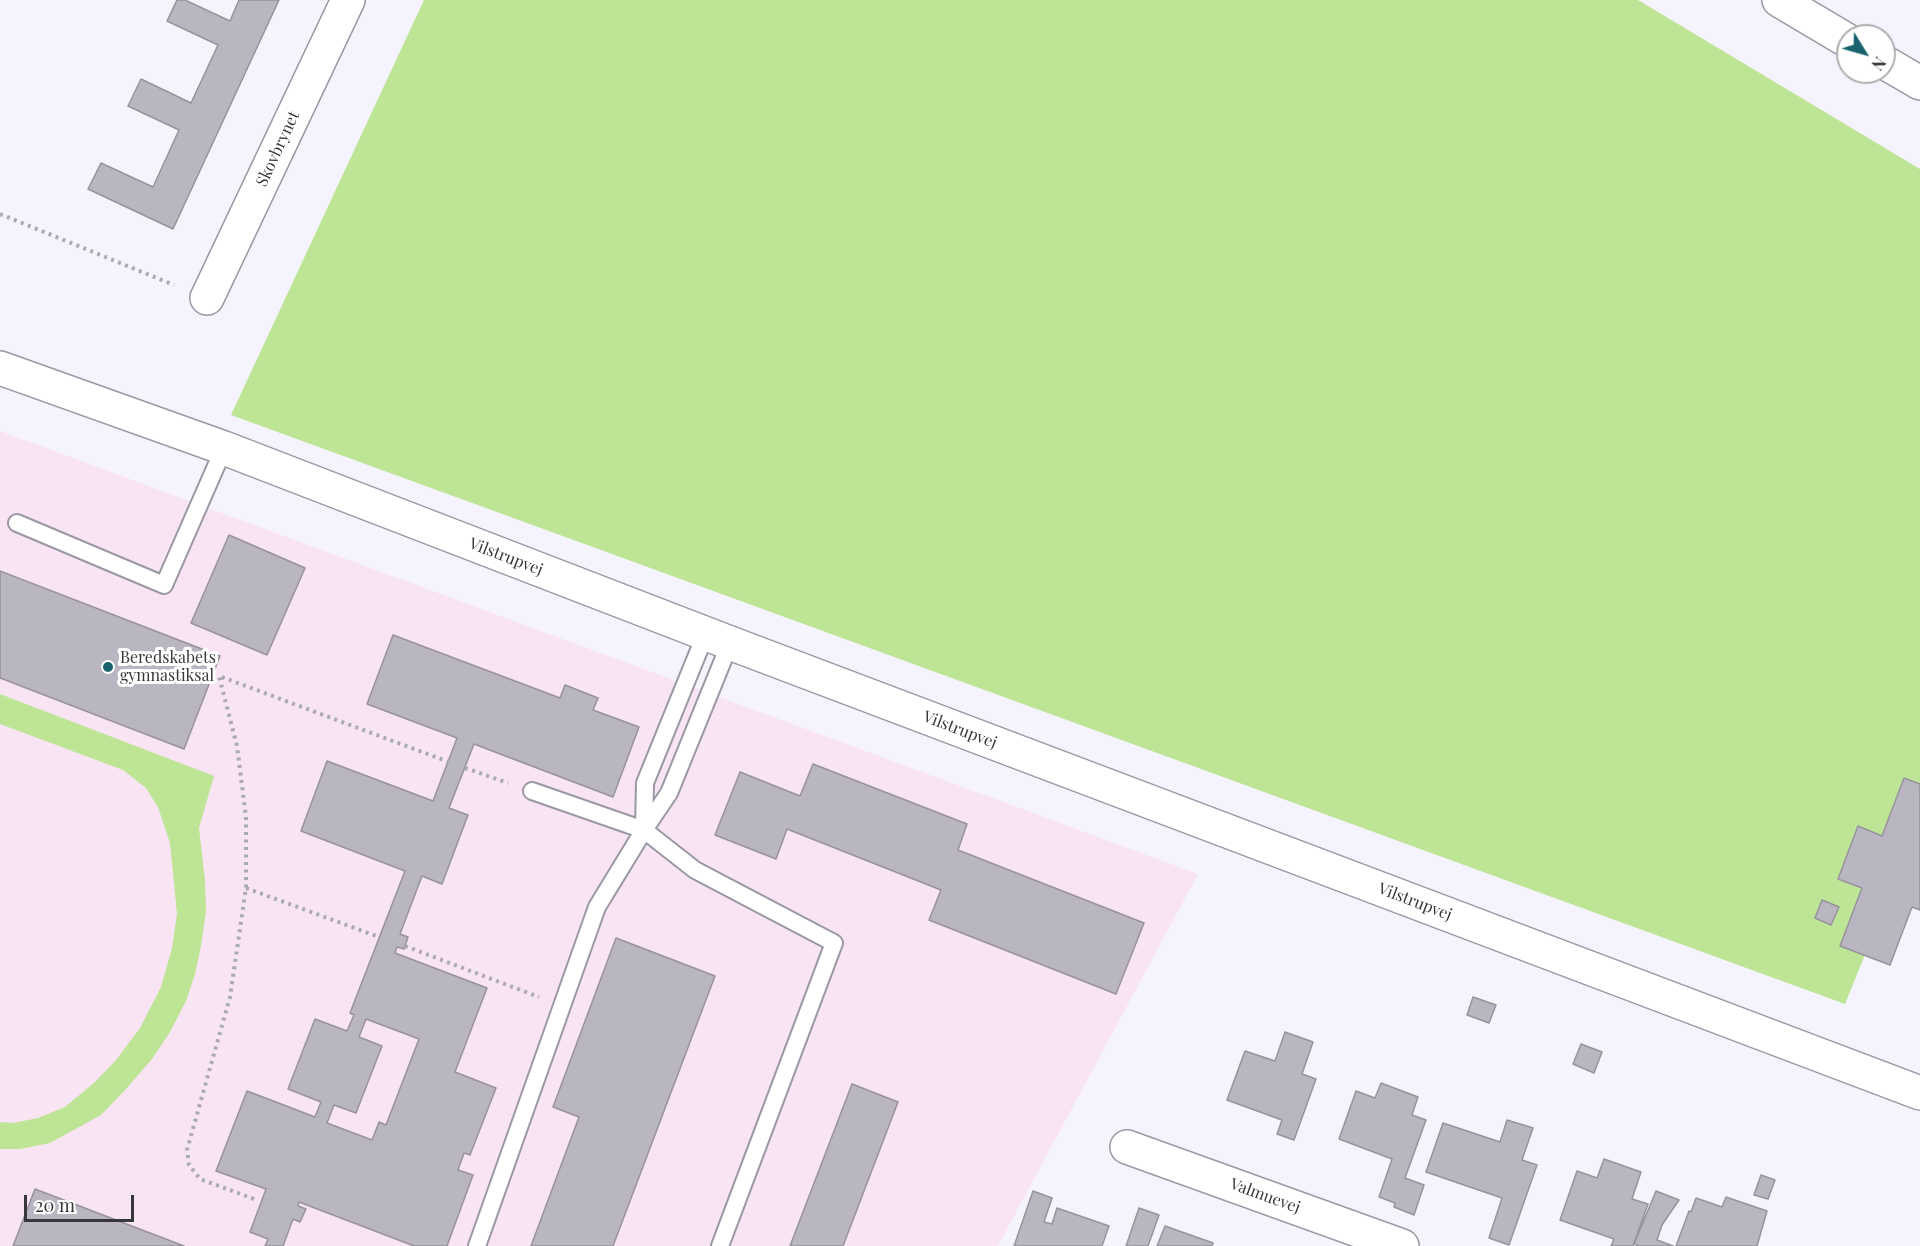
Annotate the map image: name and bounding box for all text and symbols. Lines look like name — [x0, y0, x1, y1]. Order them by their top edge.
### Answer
north arrow — [1836, 24, 1896, 84]
text: N — [1867, 53, 1891, 75]
street label: Skovbrynet — [252, 108, 304, 190]
street label: Vilstrupvej — [466, 534, 546, 580]
place label: Beredskabets gymnastiksal — [120, 648, 216, 686]
marker: Beredskabets gymnastiksal — [101, 660, 115, 674]
street label: Vilstrupvej — [920, 707, 1000, 753]
street label: Vilstrupvej — [1375, 879, 1455, 925]
street label: Valmuevej — [1227, 1174, 1303, 1218]
scale bar — [27, 1183, 136, 1221]
text: 20 m — [35, 1193, 75, 1217]

